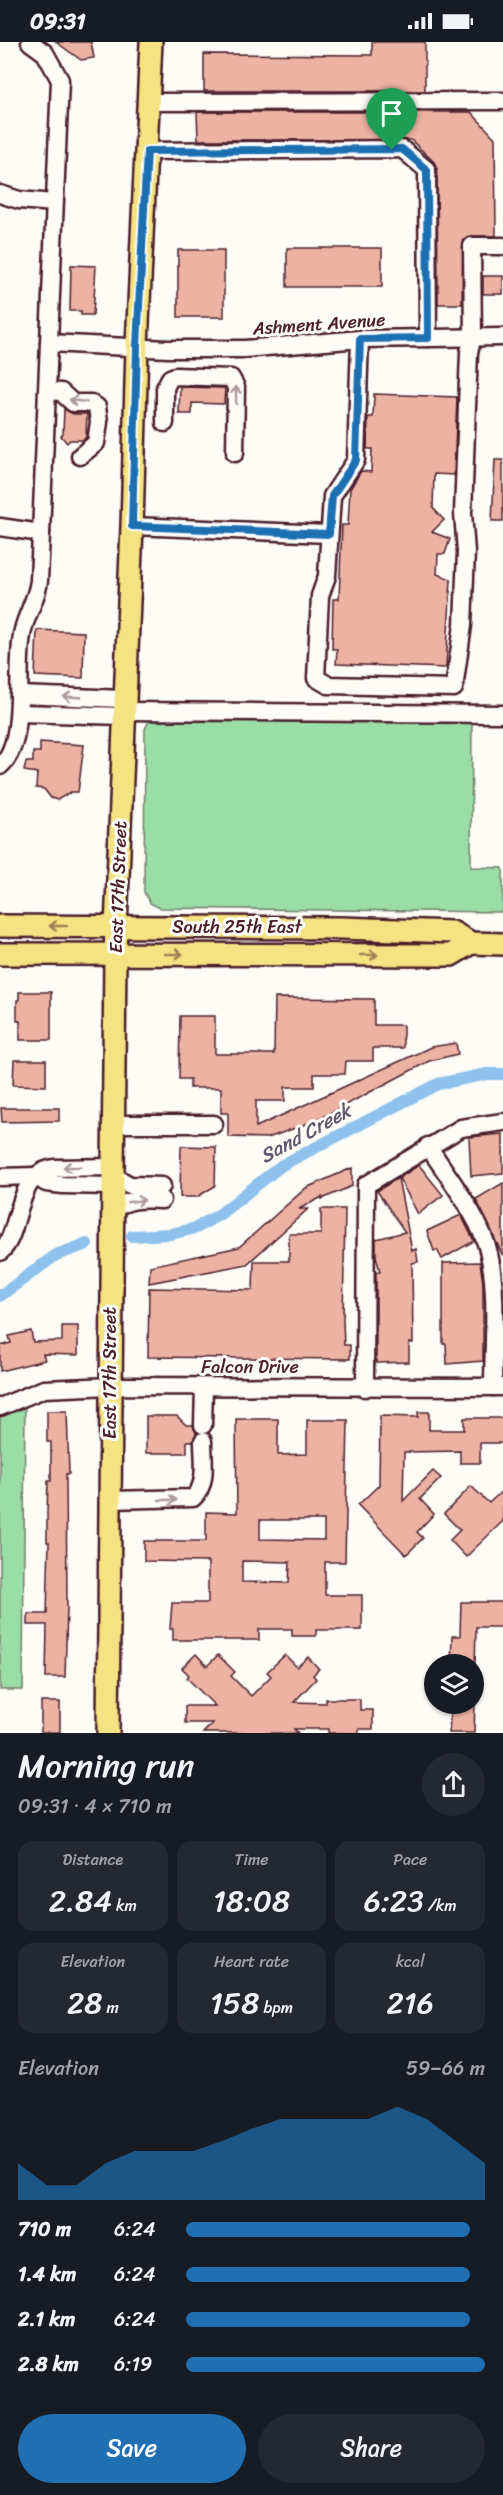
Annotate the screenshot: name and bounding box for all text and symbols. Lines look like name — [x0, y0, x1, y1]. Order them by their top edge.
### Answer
text: 09:31 — [30, 2, 86, 41]
pin — [366, 88, 417, 150]
icon: arrive — [375, 97, 408, 130]
street label: Ashment Avenue — [251, 303, 386, 345]
one-way arrow — [230, 385, 241, 405]
one-way arrow — [69, 396, 88, 407]
one-way arrow — [63, 692, 83, 703]
street label: East 17th Street — [100, 820, 136, 954]
street label: South 25th East — [172, 911, 302, 943]
one-way arrow — [49, 920, 69, 932]
one-way arrow — [163, 948, 183, 960]
one-way arrow — [358, 949, 378, 961]
water label: Sand Creek — [253, 1093, 360, 1173]
one-way arrow — [63, 1162, 83, 1173]
one-way arrow — [125, 1195, 145, 1206]
street label: East 17th Street — [94, 1307, 126, 1439]
street label: Falcon Drive — [201, 1351, 299, 1383]
one-way arrow — [157, 1494, 177, 1506]
map controls — [424, 1654, 484, 1714]
button: layers — [424, 1654, 484, 1714]
text: Morning run — [18, 1737, 194, 1795]
button: share — [422, 1753, 485, 1816]
text: 09:31 · 4 × 710 m — [18, 1789, 172, 1824]
text: Distance — [62, 1845, 123, 1874]
text: Time — [235, 1845, 268, 1874]
text: Pace — [393, 1845, 427, 1874]
text: 2.84 — [49, 1874, 112, 1928]
text: 18:08 — [213, 1874, 290, 1928]
text: 6:23 — [364, 1874, 424, 1928]
text: km — [112, 1891, 137, 1920]
text: /km — [424, 1891, 457, 1920]
text: Elevation — [60, 1947, 125, 1976]
text: Heart rate — [214, 1947, 289, 1976]
text: kcal — [396, 1947, 425, 1976]
text: 28 — [67, 1976, 102, 2030]
text: 158 — [210, 1976, 259, 2030]
text: 216 — [387, 1976, 434, 2030]
text: m — [102, 1993, 119, 2022]
text: bpm — [259, 1993, 293, 2022]
text: Elevation — [18, 2051, 99, 2086]
text: 59–66 m — [406, 2051, 485, 2086]
text: 710 m — [18, 2212, 71, 2247]
text: 6:24 — [114, 2212, 155, 2247]
text: 1.4 km — [18, 2257, 76, 2292]
text: 6:24 — [114, 2257, 155, 2292]
text: 2.1 km — [18, 2302, 75, 2337]
text: 6:24 — [114, 2302, 155, 2337]
text: 2.8 km — [18, 2347, 79, 2382]
text: 6:19 — [114, 2347, 152, 2382]
button: Save — [18, 2414, 246, 2483]
button: Share — [258, 2414, 485, 2483]

